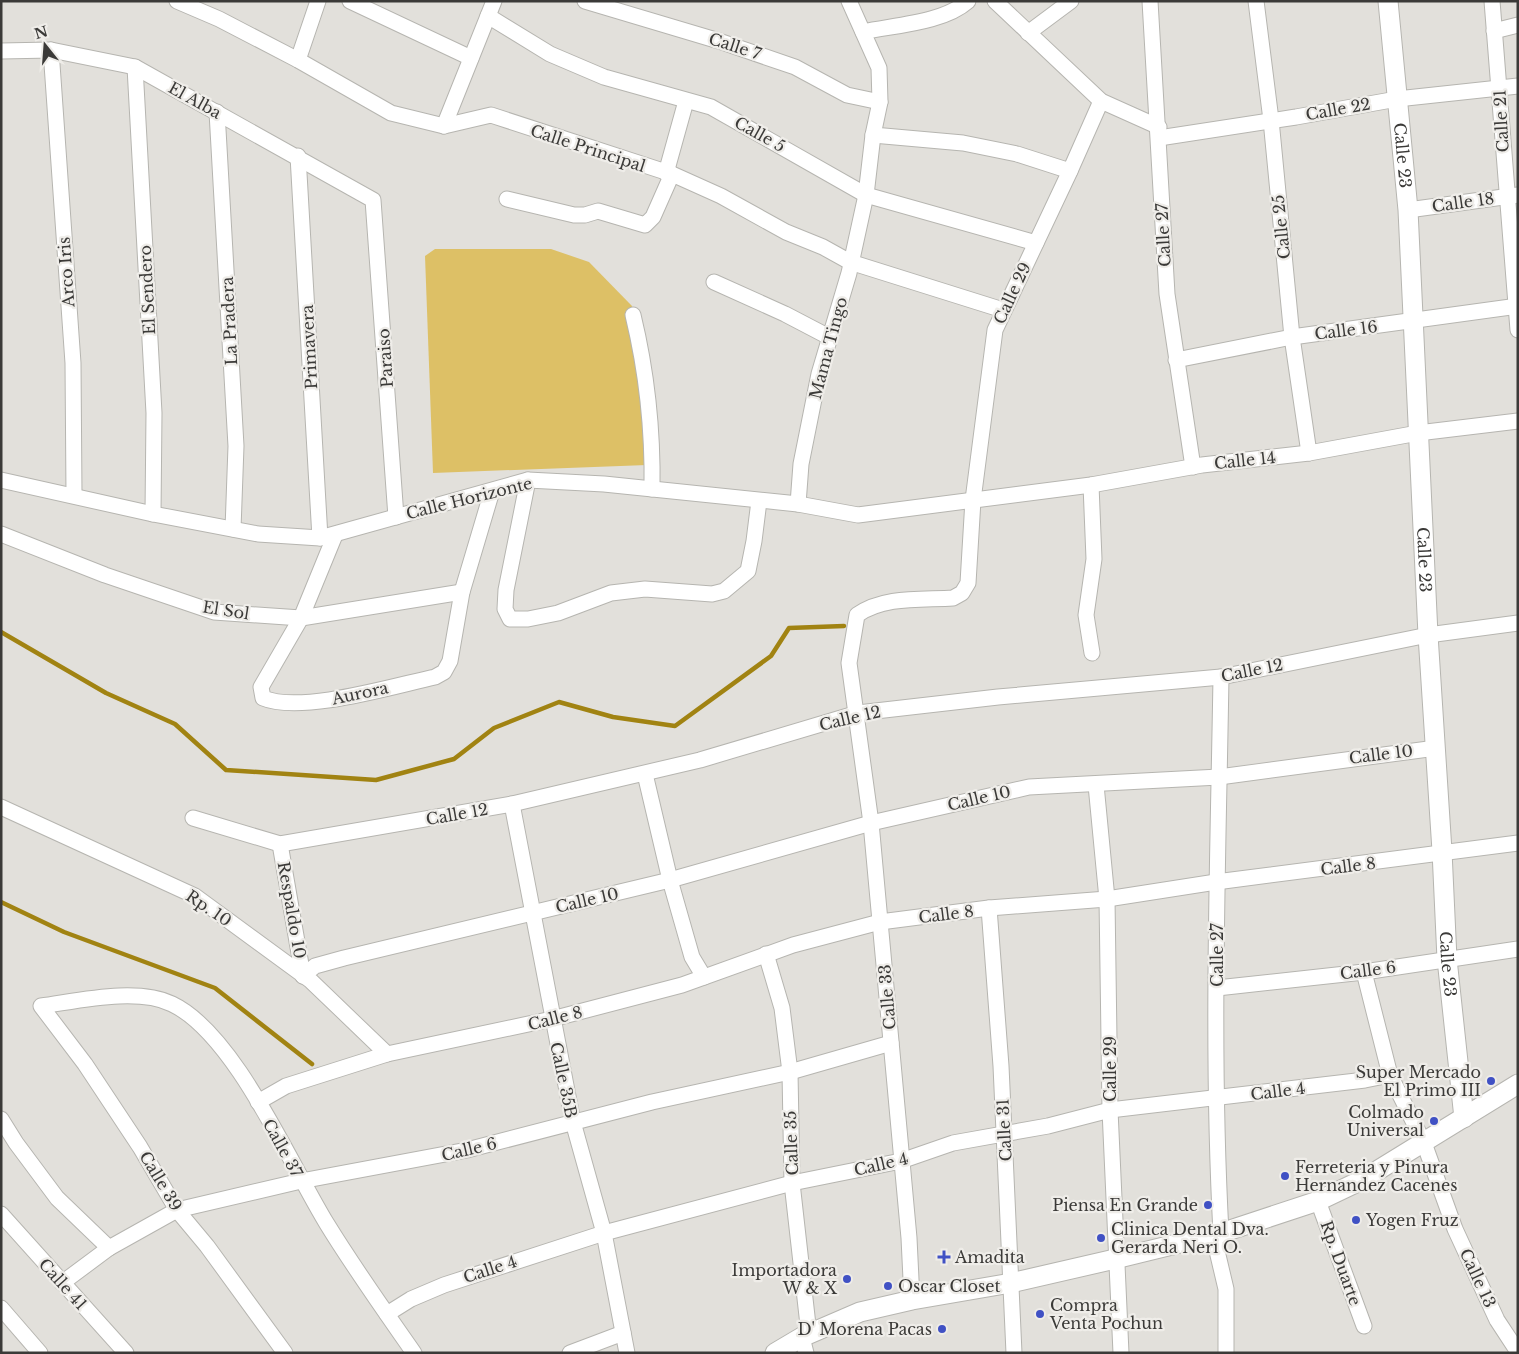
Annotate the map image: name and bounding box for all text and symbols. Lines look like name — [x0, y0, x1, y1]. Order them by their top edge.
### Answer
north arrow — [20, 20, 70, 70]
text: N — [32, 22, 50, 43]
street label: Calle 7 — [706, 28, 765, 64]
street label: El Alba — [165, 77, 225, 123]
street label: Calle 21 — [1489, 89, 1513, 153]
street label: Calle 22 — [1304, 93, 1372, 125]
street label: Calle 5 — [731, 112, 789, 156]
street label: Calle Principal — [528, 120, 648, 176]
street label: Calle 23 — [1390, 122, 1416, 189]
street label: Calle 18 — [1431, 188, 1495, 216]
street label: Calle 25 — [1268, 194, 1294, 260]
street label: Calle 27 — [1151, 202, 1175, 267]
street label: Arco Iris — [54, 236, 79, 309]
street label: El Sendero — [135, 245, 159, 335]
street label: Calle 29 — [989, 259, 1035, 327]
street label: La Pradera — [217, 276, 241, 366]
street label: Mama Tingo — [805, 295, 851, 401]
street label: Primavera — [297, 304, 321, 390]
street label: Calle 16 — [1313, 316, 1379, 344]
street label: Paraiso — [373, 328, 397, 388]
street label: Calle 14 — [1213, 447, 1277, 473]
street label: Calle Horizonte — [404, 473, 534, 523]
street label: Calle 23 — [1413, 526, 1436, 593]
street label: El Sol — [201, 596, 251, 624]
street label: Calle 12 — [1219, 654, 1285, 686]
street label: Aurora — [329, 677, 390, 709]
street label: Calle 12 — [817, 701, 883, 735]
street label: Calle 10 — [1348, 740, 1414, 768]
street label: Calle 10 — [945, 781, 1013, 815]
street label: Calle 12 — [424, 799, 490, 829]
street label: Calle 8 — [1319, 853, 1377, 879]
street label: Respaldo 10 — [274, 860, 310, 960]
street label: Calle 10 — [553, 883, 621, 917]
street label: Rp. 10 — [182, 885, 236, 931]
street label: Calle 8 — [917, 901, 975, 927]
street label: Calle 27 — [1207, 922, 1227, 987]
street label: Calle 23 — [1436, 931, 1461, 998]
street label: Calle 6 — [1339, 957, 1397, 983]
street label: Calle 33 — [874, 963, 900, 1031]
street label: Calle 8 — [526, 1002, 584, 1034]
street label: Calle 29 — [1100, 1036, 1120, 1102]
street label: Calle 35B — [546, 1040, 582, 1120]
place label: Super Mercado El Primo III — [1356, 1062, 1481, 1100]
marker: Super Mercado El Primo III — [1485, 1075, 1497, 1087]
street label: Calle 4 — [1249, 1078, 1307, 1104]
street label: Calle 31 — [992, 1098, 1016, 1162]
place label: Colmado Universal — [1347, 1102, 1424, 1140]
street label: Calle 35 — [780, 1110, 802, 1176]
street label: Calle 37 — [259, 1115, 308, 1182]
marker: Colmado Universal — [1428, 1115, 1440, 1127]
street label: Calle 6 — [439, 1133, 499, 1165]
street label: Calle 39 — [135, 1148, 187, 1214]
street label: Calle 4 — [852, 1148, 910, 1180]
place label: Ferreteria y Pinura Hernandez Cacenes — [1295, 1157, 1457, 1195]
marker: Ferreteria y Pinura Hernandez Cacenes — [1279, 1170, 1291, 1182]
place label: Piensa En Grande — [1052, 1195, 1198, 1215]
marker: Piensa En Grande — [1202, 1199, 1214, 1211]
place label: Yogen Fruz — [1365, 1210, 1459, 1230]
marker: Yogen Fruz — [1350, 1214, 1362, 1226]
street label: Rp. Duarte — [1316, 1218, 1366, 1308]
place label: Clinica Dental Dva. Gerarda Neri O. — [1111, 1219, 1269, 1257]
marker: Clinica Dental Dva. Gerarda Neri O. — [1095, 1232, 1107, 1244]
street label: Calle 13 — [1456, 1245, 1500, 1311]
place label: Amadita — [954, 1247, 1025, 1267]
marker: Amadita — [937, 1250, 951, 1264]
street label: Calle 4 — [461, 1251, 519, 1287]
street label: Calle 41 — [35, 1254, 91, 1314]
place label: Importadora W & X — [732, 1260, 838, 1298]
marker: Importadora W & X — [841, 1273, 853, 1285]
place label: Oscar Closet — [898, 1276, 1001, 1296]
marker: Oscar Closet — [882, 1280, 894, 1292]
place label: Compra Venta Pochun — [1049, 1295, 1163, 1333]
marker: Compra Venta Pochun — [1034, 1308, 1046, 1320]
place label: D' Morena Pacas — [798, 1319, 932, 1339]
marker: D' Morena Pacas — [936, 1323, 948, 1335]

